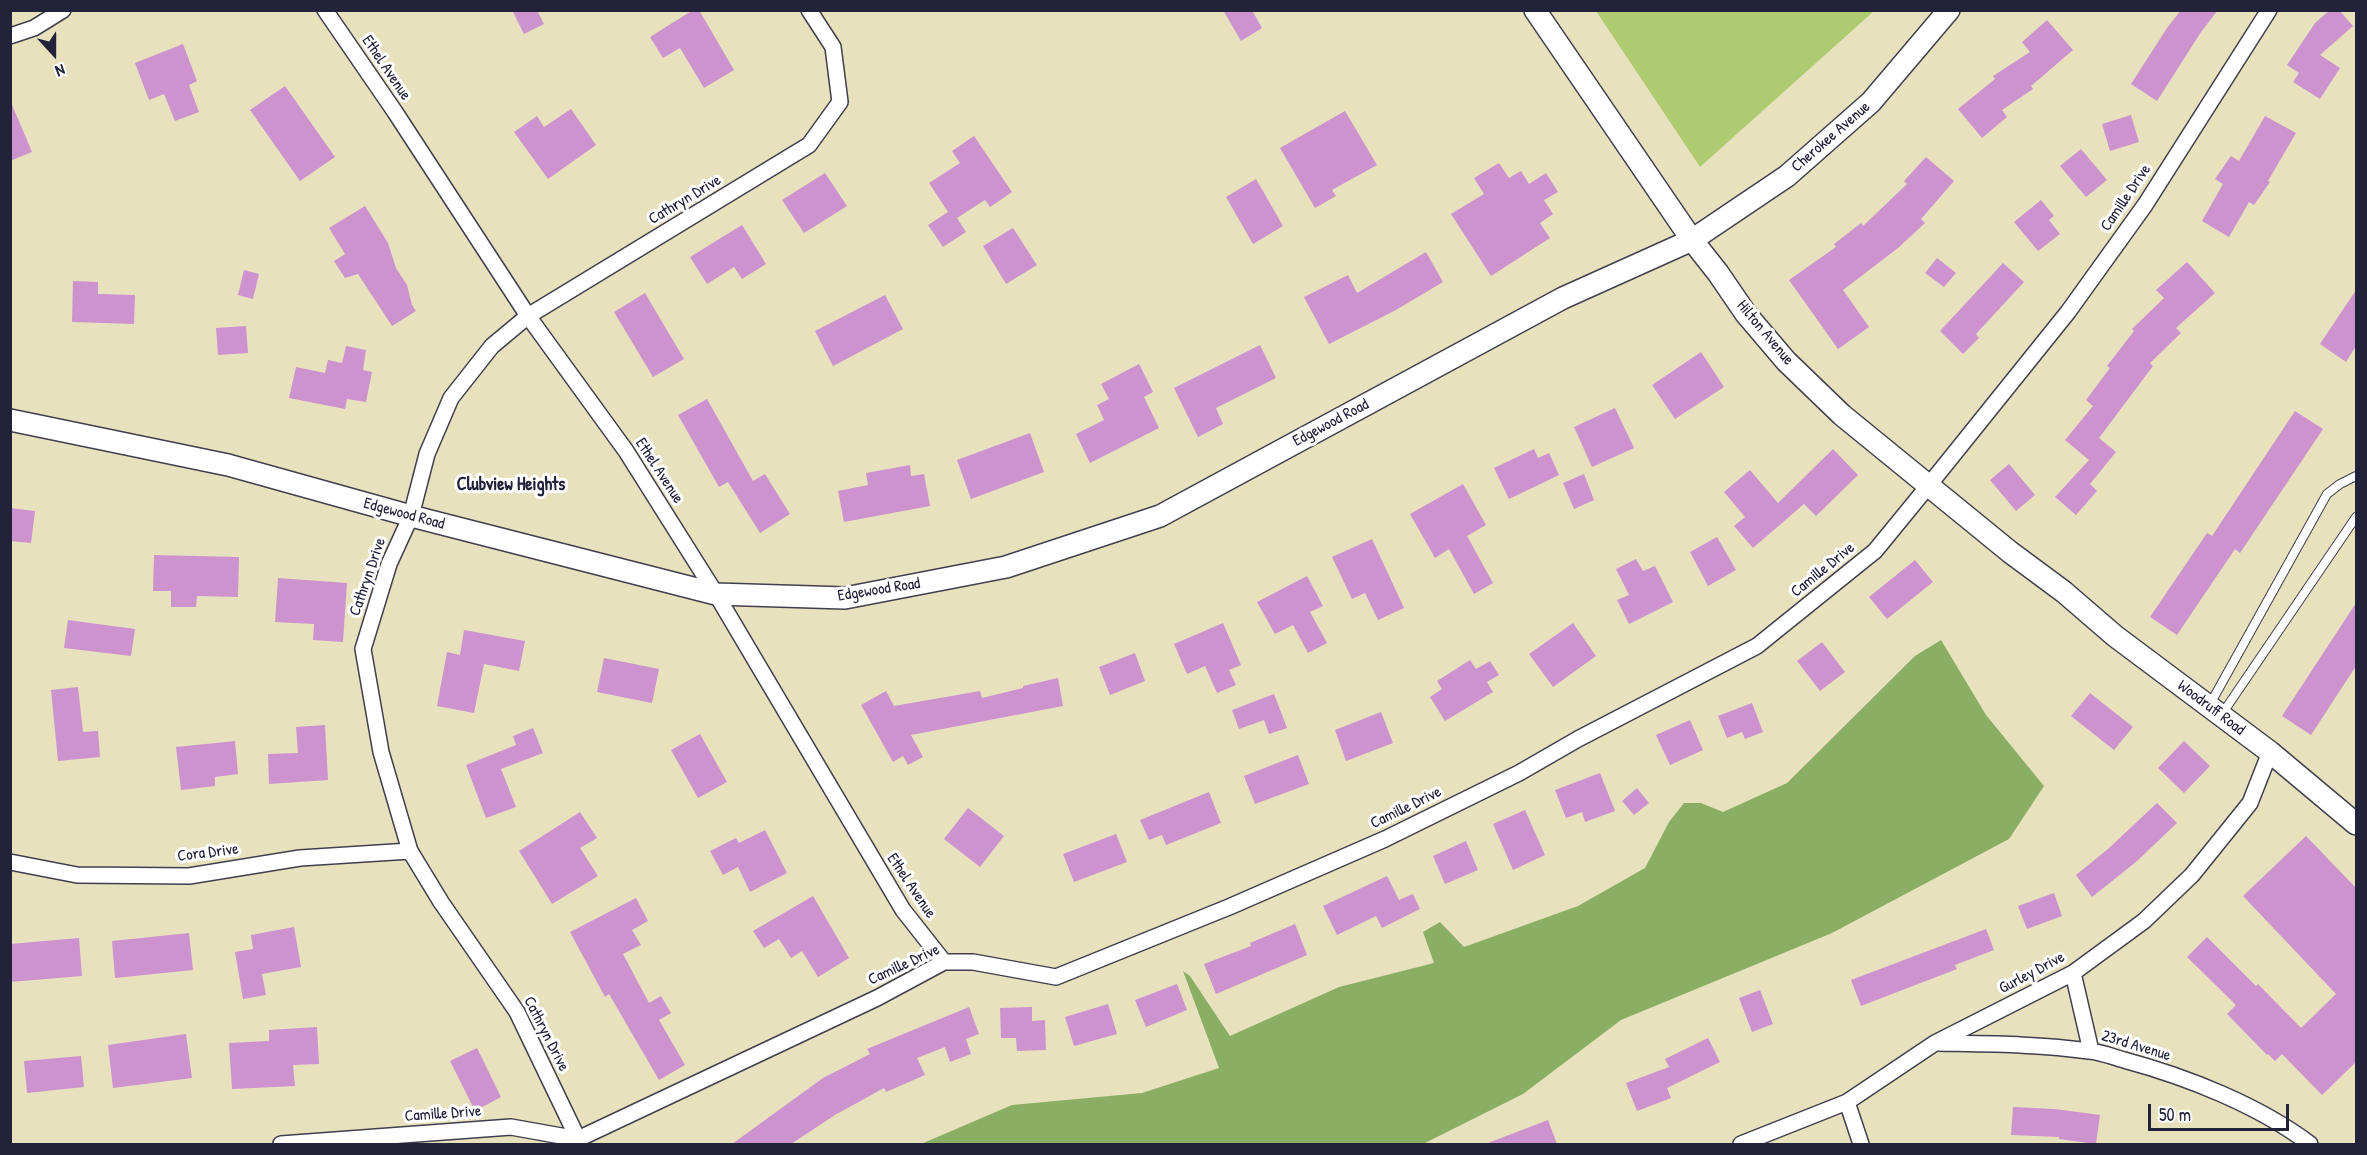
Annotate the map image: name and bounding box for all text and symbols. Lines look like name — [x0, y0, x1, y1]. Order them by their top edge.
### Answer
north arrow — [24, 24, 84, 84]
street label: Ethel Avenue — [357, 32, 415, 104]
text: N — [53, 59, 68, 83]
street label: Cherokee Avenue — [1788, 98, 1874, 176]
street label: Camille Drive — [2097, 161, 2155, 235]
street label: Cathryn Drive — [645, 171, 725, 229]
street label: Hilton Avenue — [1732, 297, 1798, 369]
street label: Edgewood Road — [1290, 395, 1372, 451]
street label: Ethel Avenue — [631, 435, 687, 507]
district label: Clubview Heights — [457, 474, 565, 496]
street label: Edgewood Road — [361, 494, 447, 534]
street label: Cathryn Drive — [346, 535, 390, 619]
street label: Camille Drive — [1787, 538, 1859, 602]
street label: Edgewood Road — [836, 574, 922, 606]
street label: Woodruff Road — [2173, 676, 2249, 740]
street label: Camille Drive — [1367, 783, 1445, 833]
street label: Cora Drive — [176, 840, 240, 866]
street label: Ethel Avenue — [882, 850, 940, 922]
street label: Camille Drive — [865, 940, 943, 990]
street label: Gurley Drive — [1996, 948, 2068, 998]
street label: Cathryn Drive — [519, 993, 573, 1075]
street label: 23rd Avenue — [2099, 1026, 2173, 1066]
scale bar — [2151, 1092, 2292, 1130]
street label: Camille Drive — [404, 1102, 482, 1126]
text: 50 m — [2159, 1102, 2191, 1127]

